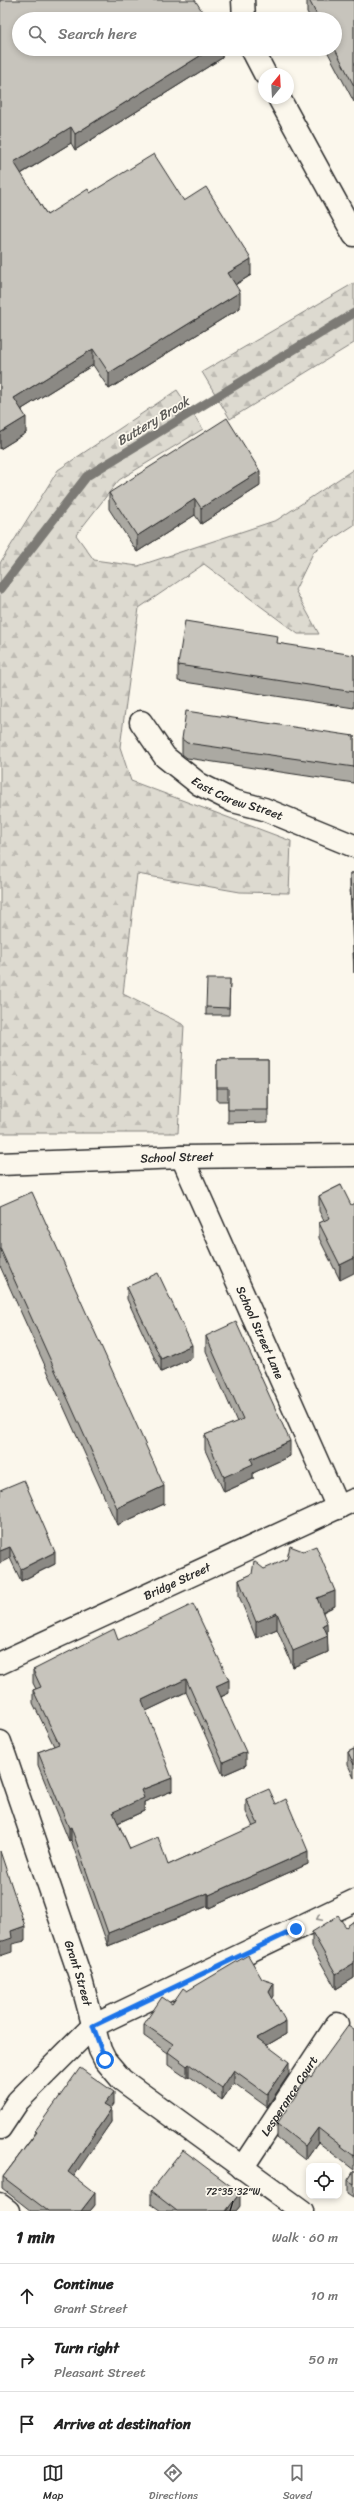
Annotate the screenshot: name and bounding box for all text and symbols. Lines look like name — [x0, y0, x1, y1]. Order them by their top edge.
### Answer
search box — [12, 12, 342, 56]
text: Search here — [58, 21, 137, 47]
icon: search — [26, 23, 48, 45]
north arrow — [258, 68, 294, 104]
water label: Buttery Brook — [112, 389, 196, 452]
street label: East Carew Street — [186, 771, 287, 827]
street label: School Street — [140, 1146, 215, 1170]
street label: School Street Lane — [230, 1282, 290, 1383]
street label: Bridge Street — [140, 1556, 215, 1606]
one-way arrow — [316, 1913, 323, 1921]
route end — [287, 1920, 305, 1938]
street label: Grant Street — [58, 1937, 99, 2010]
route start — [96, 2051, 114, 2069]
street label: Lesperance Court — [255, 2051, 324, 2141]
map controls — [306, 2163, 342, 2199]
button: locate — [306, 2163, 342, 2199]
text: 72°35'32"W — [206, 2183, 260, 2201]
text: 1 min — [16, 2222, 55, 2252]
text: Walk · 60 m — [272, 2226, 338, 2249]
text: Continue — [54, 2271, 114, 2297]
text: 10 m — [311, 2284, 338, 2307]
icon: ahead — [16, 2285, 38, 2307]
text: Grant Street — [54, 2297, 127, 2320]
text: Turn right — [54, 2335, 119, 2361]
text: 50 m — [308, 2348, 338, 2371]
icon: right — [16, 2349, 38, 2371]
text: Pleasant Street — [54, 2361, 146, 2384]
text: Arrive at destination — [54, 2411, 191, 2437]
icon: arrive — [16, 2413, 38, 2435]
tab: Map — [42, 2462, 64, 2505]
tab: Directions — [149, 2462, 198, 2505]
tab: Saved — [283, 2462, 312, 2505]

